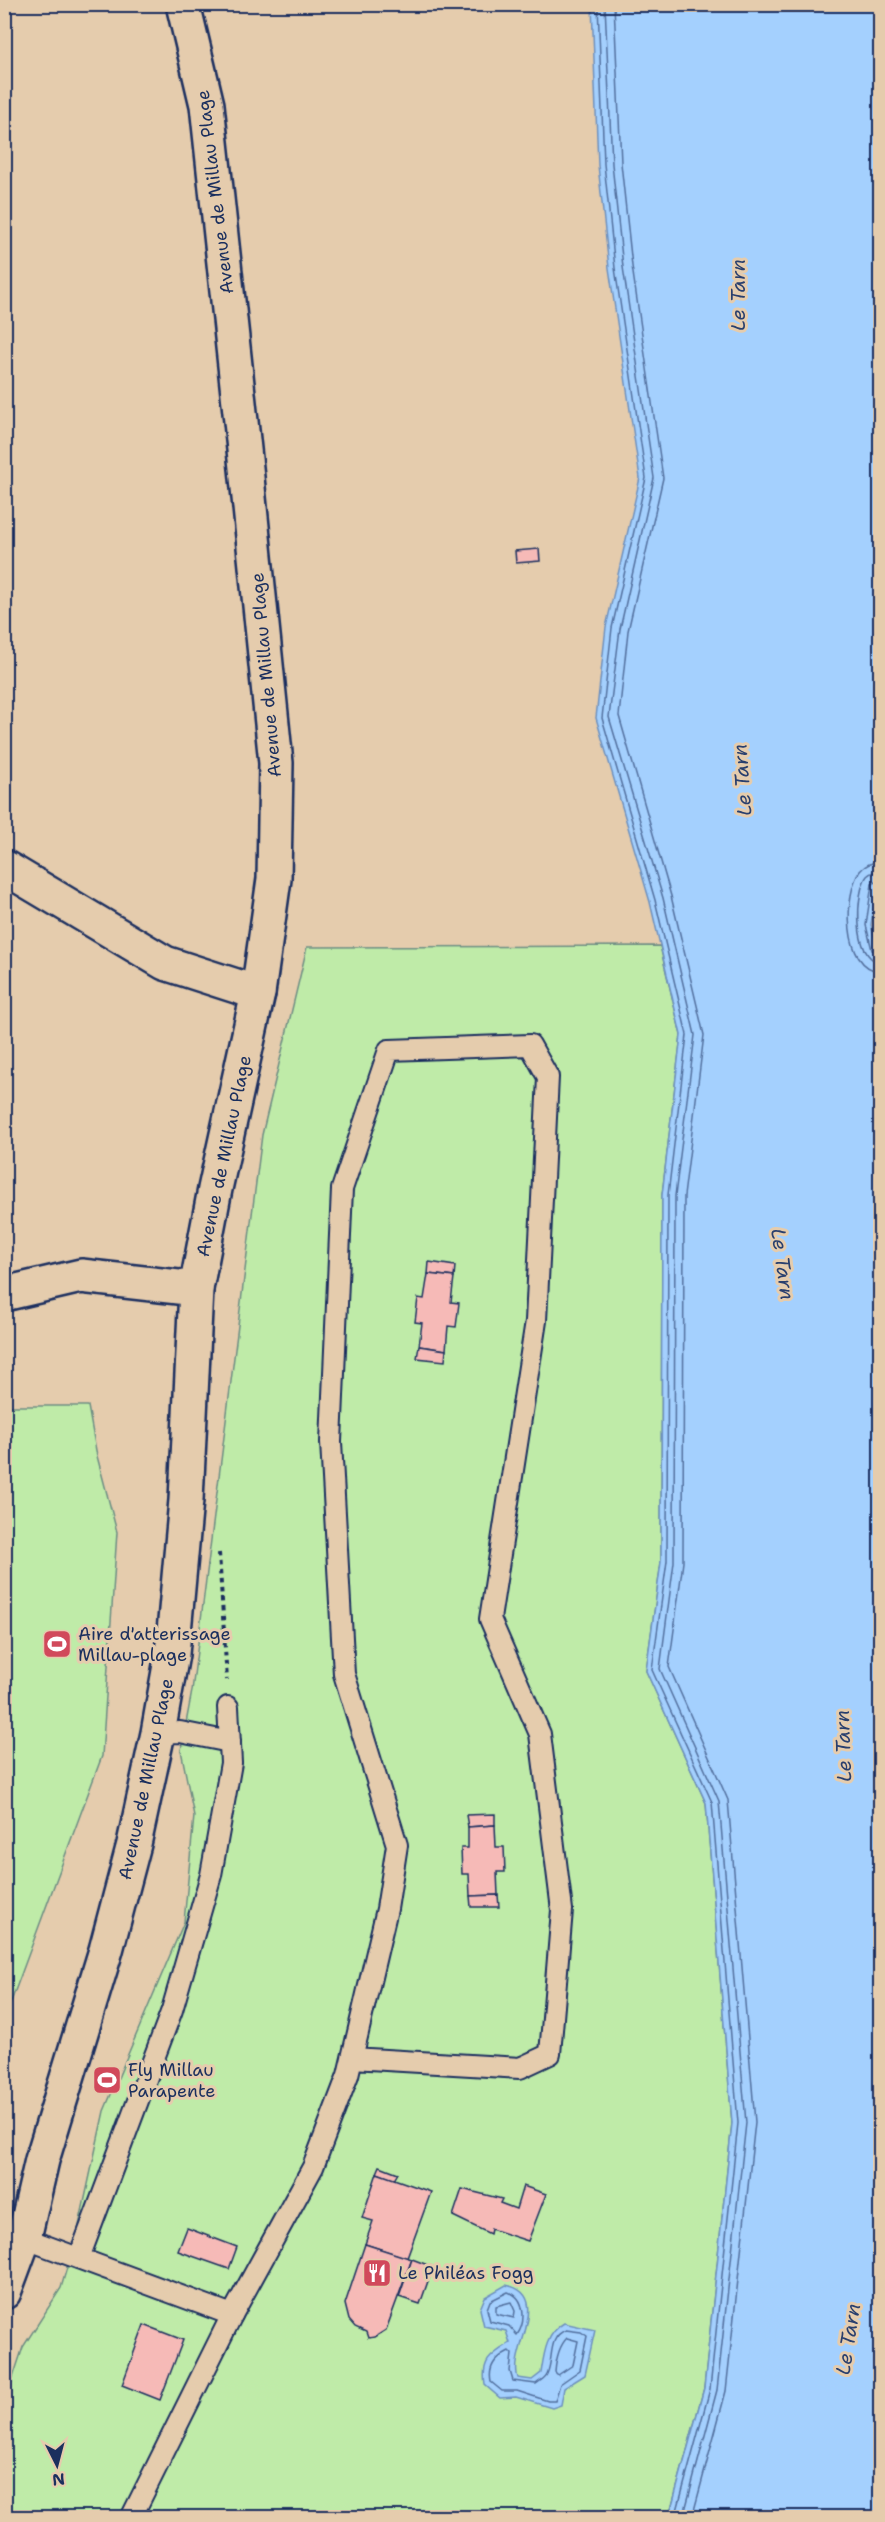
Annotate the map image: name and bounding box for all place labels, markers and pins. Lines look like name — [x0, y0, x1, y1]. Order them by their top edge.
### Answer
place label: Aire d'atterissage Millau-plage — [78, 1622, 231, 1667]
sports icon: Aire d'atterissage Millau-plage — [41, 1628, 73, 1660]
place label: Fly Millau Parapente — [128, 2058, 216, 2103]
sports icon: Fly Millau Parapente — [91, 2064, 123, 2096]
restaurant icon: Le Philéas Fogg — [361, 2257, 393, 2289]
place label: Le Philéas Fogg — [398, 2261, 534, 2285]

